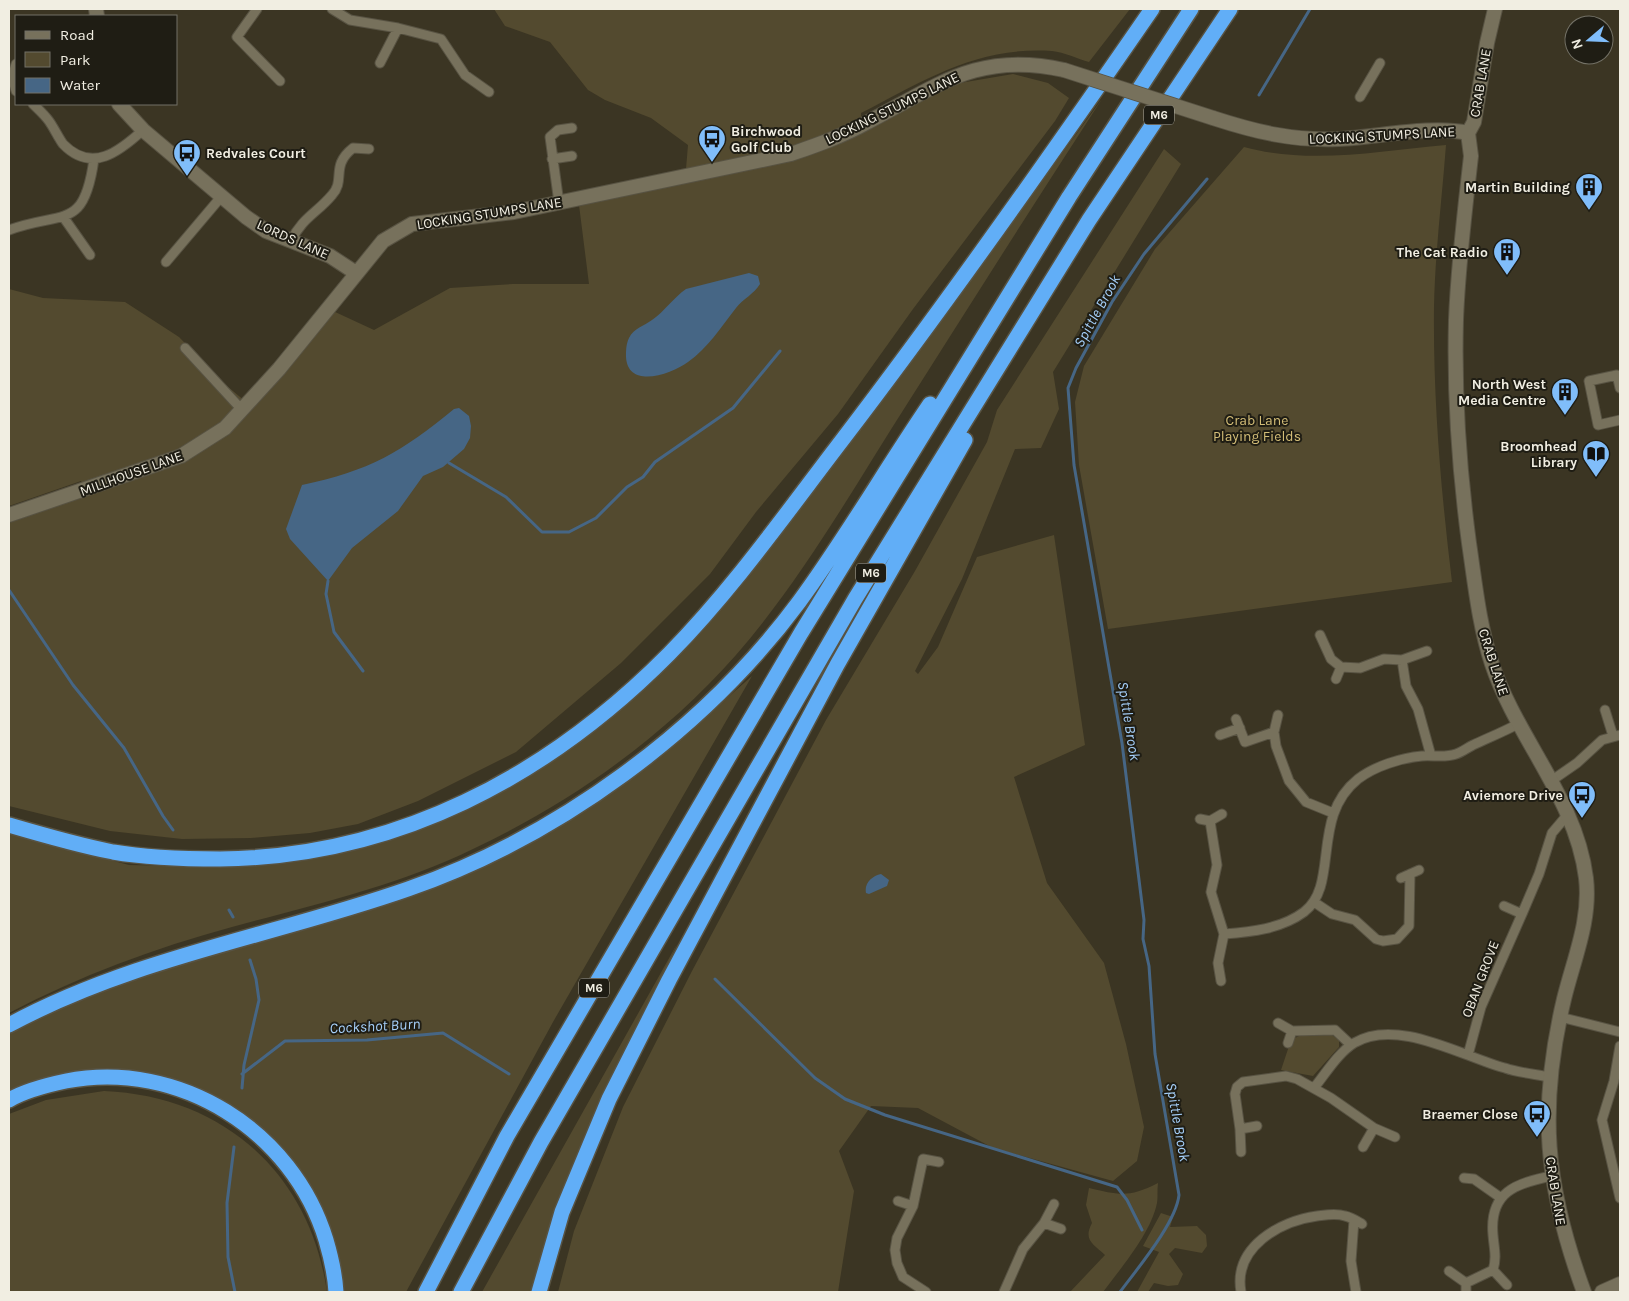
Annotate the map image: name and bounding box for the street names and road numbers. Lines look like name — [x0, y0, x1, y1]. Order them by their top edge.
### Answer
street label: CRAB LANE — [1466, 48, 1495, 119]
street label: LOCKING STUMPS LANE — [823, 69, 962, 148]
road number: M6 — [1144, 106, 1174, 124]
street label: LOCKING STUMPS LANE — [1308, 123, 1456, 148]
street label: LOCKING STUMPS LANE — [415, 194, 563, 233]
street label: LORDS LANE — [254, 216, 332, 263]
street label: MILLHOUSE LANE — [77, 447, 185, 500]
road number: M6 — [856, 564, 886, 582]
street label: CRAB LANE — [1475, 627, 1512, 698]
street label: OBAN GROVE — [1458, 938, 1503, 1020]
road number: M6 — [579, 978, 609, 998]
street label: CRAB LANE — [1542, 1156, 1569, 1227]

